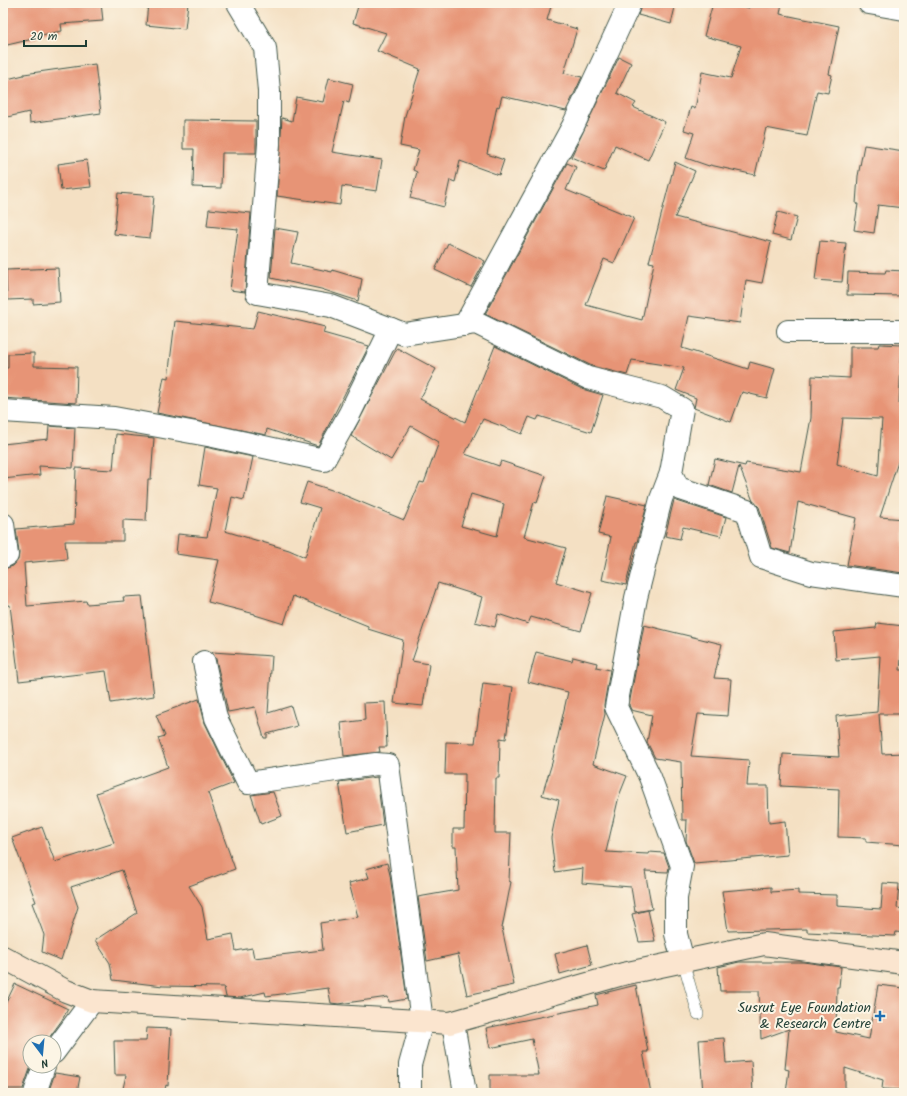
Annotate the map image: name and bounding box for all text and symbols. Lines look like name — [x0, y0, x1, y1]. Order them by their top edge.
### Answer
scale bar — [24, 22, 86, 48]
text: 20 m — [30, 27, 58, 46]
place label: Susrut Eye Foundation & Research Centre — [738, 997, 872, 1035]
marker: Susrut Eye Foundation & Research Centre — [874, 1010, 886, 1022]
north arrow — [22, 1034, 62, 1074]
text: N — [39, 1053, 50, 1072]

